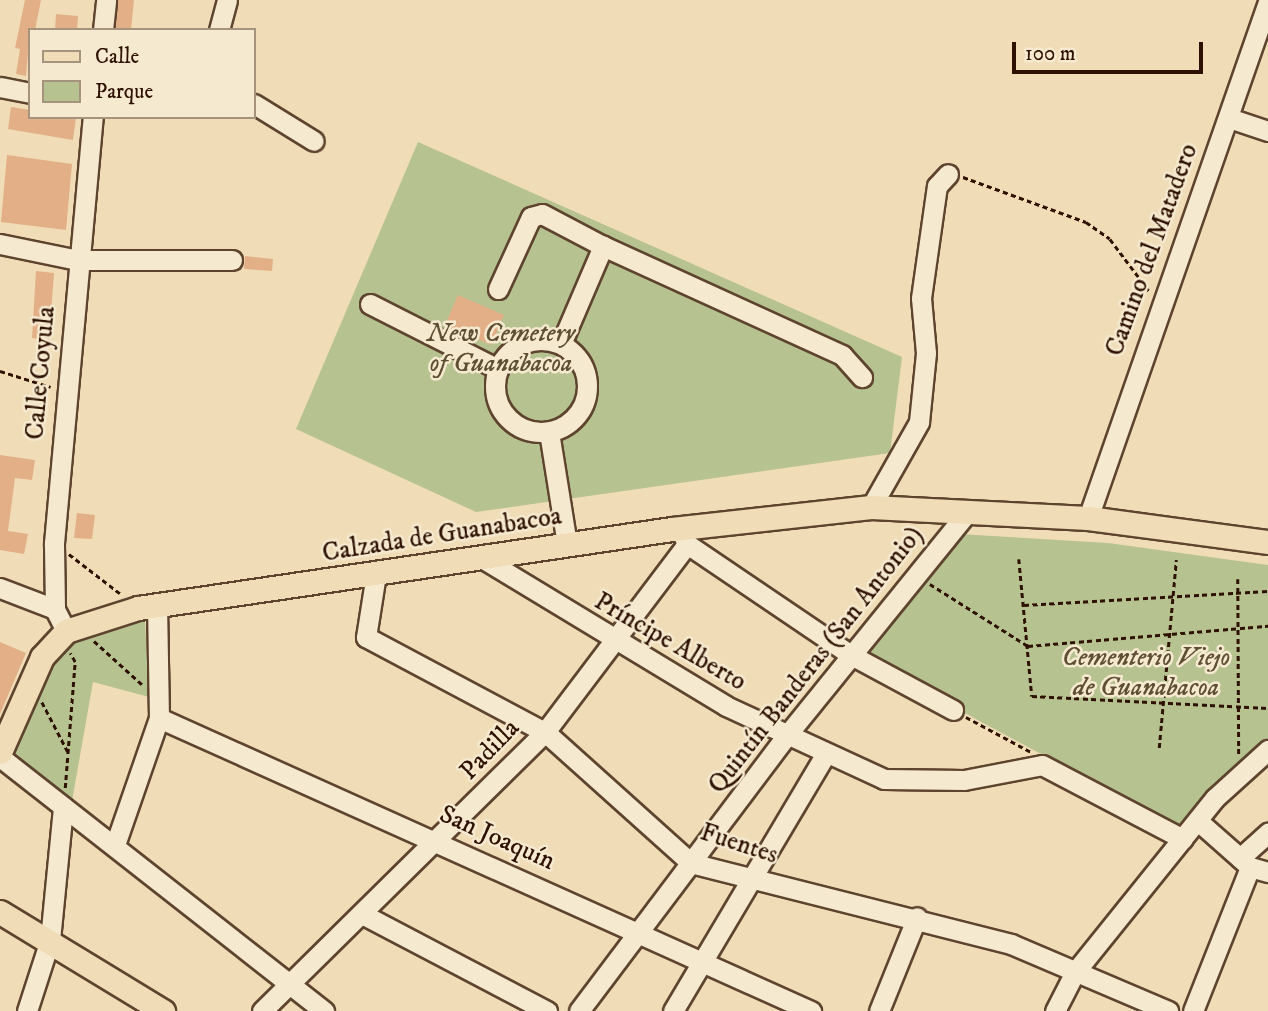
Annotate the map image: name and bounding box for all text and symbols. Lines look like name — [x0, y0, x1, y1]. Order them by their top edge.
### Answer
legend — [28, 28, 256, 119]
scale bar — [1016, 28, 1207, 72]
text: 100 m — [1025, 41, 1076, 67]
text: Calle — [95, 44, 139, 70]
text: Parque — [95, 79, 153, 105]
street label: Camino del Matadero — [1099, 140, 1205, 360]
street label: Calle Coyula — [20, 305, 62, 441]
park label: New Cemetery of Guanabacoa — [427, 318, 575, 380]
street label: Calzada de Guanabacoa — [320, 501, 564, 569]
street label: Quintín Banderas (San Antonio) — [702, 520, 930, 800]
street label: Príncipe Alberto — [588, 586, 752, 698]
park label: Cementerio Viejo de Guanabacoa — [1062, 642, 1230, 704]
street label: Padilla — [454, 713, 526, 787]
street label: San Joaquín — [434, 799, 560, 877]
street label: Fuentes — [696, 817, 782, 871]

